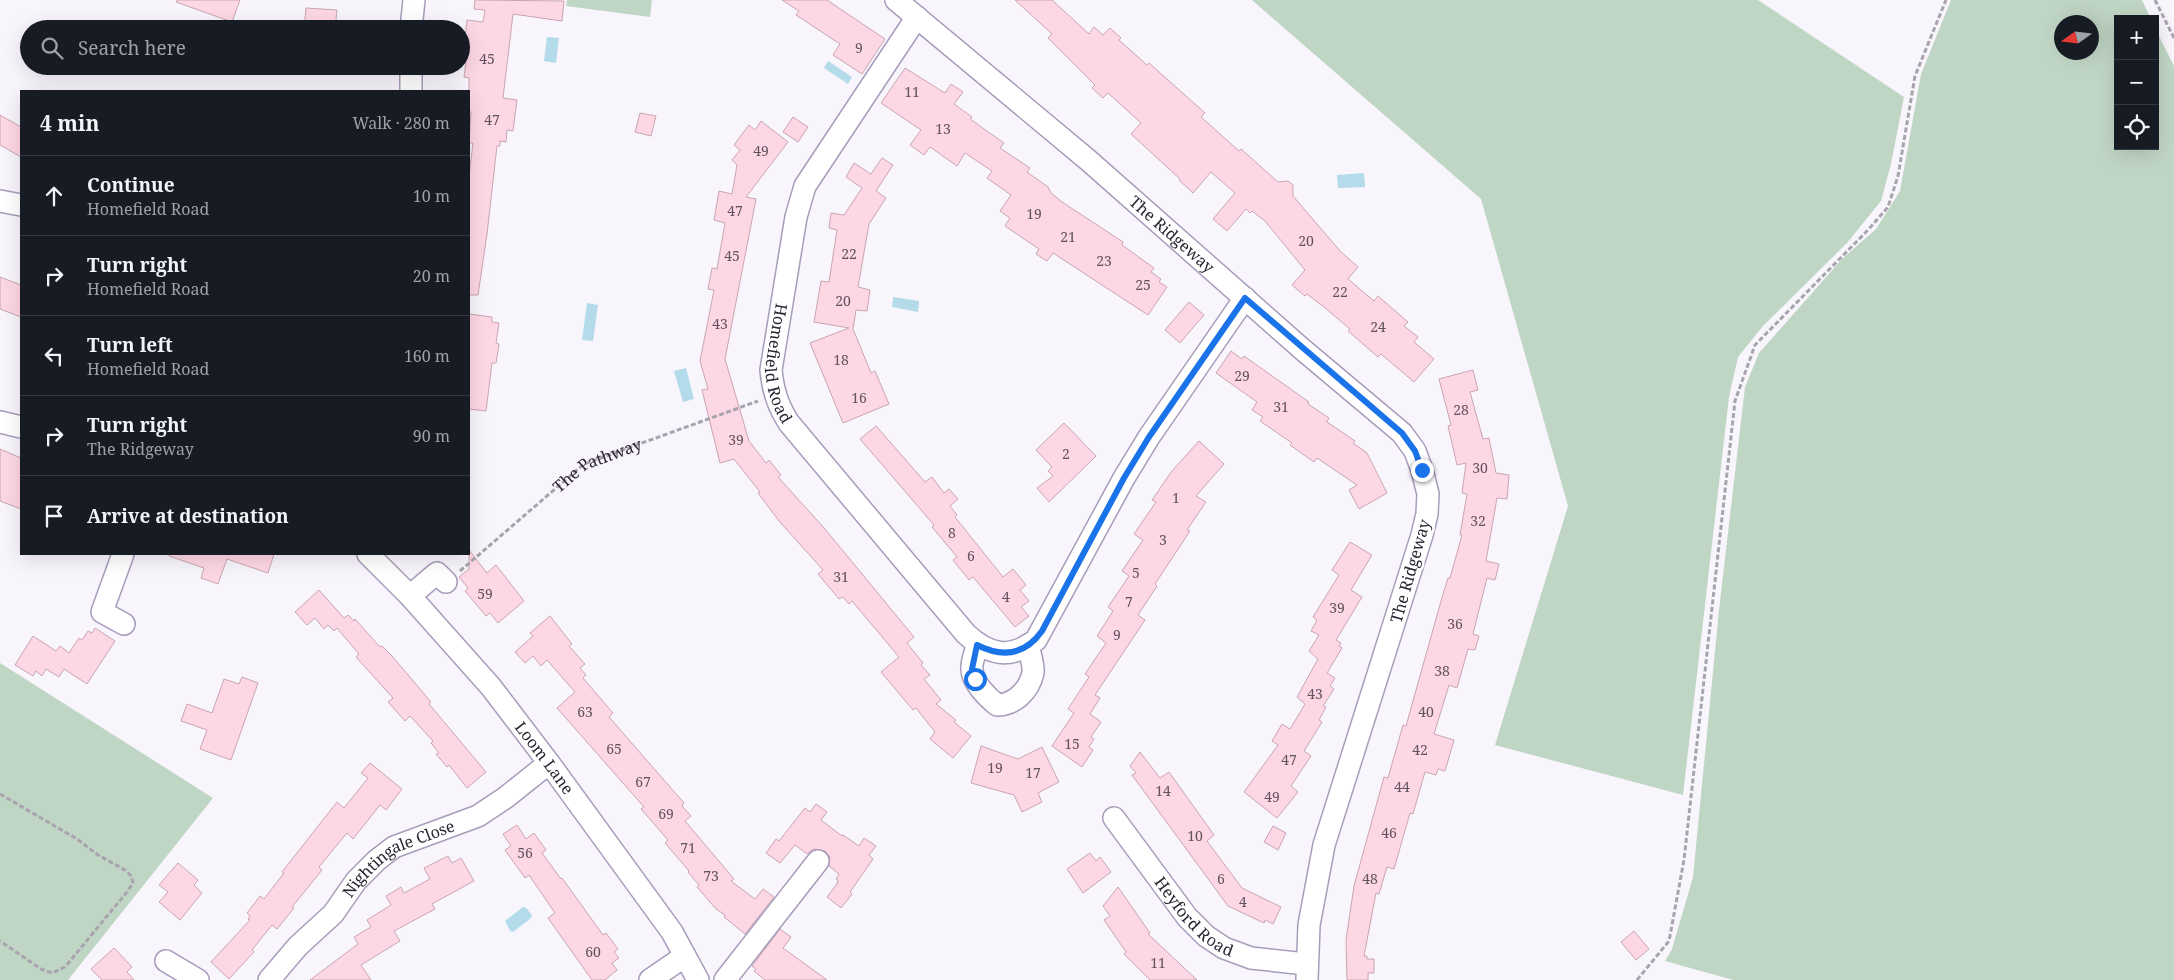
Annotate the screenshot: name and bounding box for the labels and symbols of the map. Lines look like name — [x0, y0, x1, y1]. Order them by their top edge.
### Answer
north arrow — [2054, 15, 2099, 60]
house number: 9 — [855, 38, 863, 57]
house number: 45 — [479, 49, 495, 68]
house number: 11 — [904, 82, 920, 101]
house number: 47 — [484, 110, 500, 129]
house number: 13 — [935, 119, 951, 138]
house number: 49 — [753, 141, 769, 160]
street label: The Ridgeway — [1125, 191, 1220, 278]
house number: 47 — [727, 201, 743, 220]
house number: 19 — [1026, 204, 1042, 223]
house number: 21 — [1060, 227, 1076, 246]
house number: 20 — [1298, 231, 1314, 250]
house number: 22 — [841, 244, 857, 263]
house number: 45 — [724, 246, 740, 265]
house number: 23 — [1096, 251, 1112, 270]
house number: 25 — [1135, 275, 1151, 294]
house number: 22 — [1332, 282, 1348, 301]
house number: 20 — [835, 291, 851, 310]
street label: Homefield Road — [760, 302, 798, 427]
house number: 43 — [712, 314, 728, 333]
house number: 24 — [1370, 317, 1386, 336]
house number: 18 — [833, 350, 849, 369]
house number: 29 — [1234, 366, 1250, 385]
house number: 16 — [851, 388, 867, 407]
house number: 31 — [1273, 397, 1289, 416]
house number: 28 — [1453, 400, 1469, 419]
house number: 39 — [728, 430, 744, 449]
street label: The Pathway — [548, 433, 646, 497]
house number: 2 — [1062, 444, 1070, 463]
house number: 30 — [1472, 458, 1488, 477]
route end — [1411, 459, 1434, 482]
house number: 1 — [1172, 488, 1180, 507]
house number: 32 — [1470, 511, 1486, 530]
street label: The Ridgeway — [1385, 516, 1436, 625]
house number: 8 — [948, 523, 956, 542]
house number: 3 — [1159, 530, 1167, 549]
house number: 6 — [967, 546, 975, 565]
house number: 5 — [1132, 563, 1140, 582]
house number: 31 — [833, 567, 849, 586]
house number: 59 — [477, 584, 493, 603]
house number: 4 — [1002, 587, 1010, 606]
house number: 7 — [1125, 592, 1133, 611]
house number: 39 — [1329, 598, 1345, 617]
house number: 36 — [1447, 614, 1463, 633]
house number: 9 — [1113, 625, 1121, 644]
house number: 38 — [1434, 661, 1450, 680]
route start — [964, 668, 987, 691]
house number: 43 — [1307, 684, 1323, 703]
house number: 63 — [577, 702, 593, 721]
house number: 40 — [1418, 702, 1434, 721]
street label: Loom Lane — [510, 717, 579, 799]
house number: 15 — [1064, 734, 1080, 753]
house number: 65 — [606, 739, 622, 758]
house number: 42 — [1412, 740, 1428, 759]
house number: 47 — [1281, 750, 1297, 769]
house number: 19 — [987, 758, 1003, 777]
house number: 17 — [1025, 763, 1041, 782]
house number: 67 — [635, 772, 651, 791]
house number: 44 — [1394, 777, 1410, 796]
house number: 14 — [1155, 781, 1171, 800]
house number: 49 — [1264, 787, 1280, 806]
house number: 69 — [658, 804, 674, 823]
street label: Nightingale Close — [337, 815, 458, 902]
house number: 46 — [1381, 823, 1397, 842]
house number: 10 — [1187, 826, 1203, 845]
house number: 71 — [680, 838, 696, 857]
house number: 56 — [517, 843, 533, 862]
house number: 73 — [703, 866, 719, 885]
house number: 6 — [1217, 869, 1225, 888]
house number: 48 — [1362, 869, 1378, 888]
street label: Heyford Road — [1150, 872, 1237, 962]
house number: 4 — [1239, 892, 1247, 911]
house number: 60 — [585, 942, 601, 961]
house number: 11 — [1150, 953, 1166, 972]

